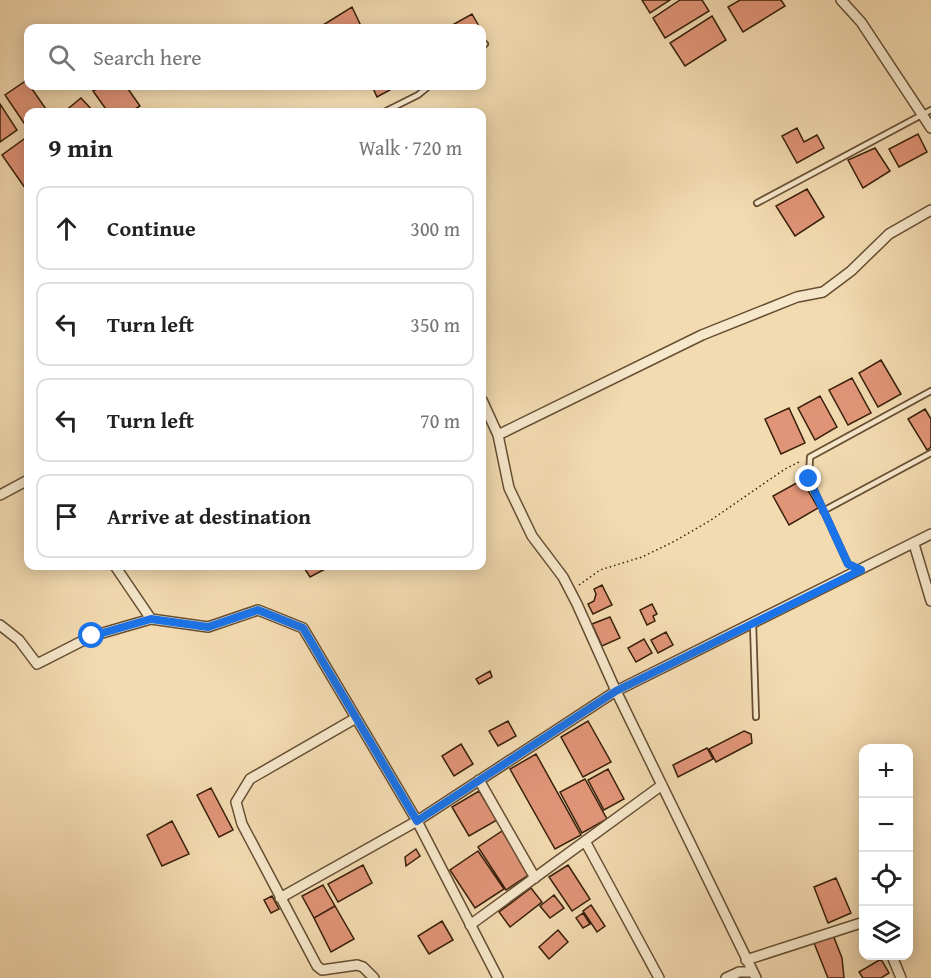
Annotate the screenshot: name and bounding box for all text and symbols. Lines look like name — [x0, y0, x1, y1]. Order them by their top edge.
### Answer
search box — [24, 24, 486, 90]
icon: search — [45, 41, 78, 74]
text: Search here — [93, 41, 202, 73]
text: 9 min — [48, 128, 113, 167]
text: Walk · 720 m — [359, 133, 462, 162]
icon: ahead — [50, 212, 83, 245]
text: Continue — [107, 212, 196, 244]
text: 300 m — [410, 214, 460, 243]
icon: left — [50, 308, 83, 341]
text: Turn left — [107, 308, 194, 340]
text: 350 m — [410, 310, 460, 339]
icon: left — [50, 404, 83, 437]
text: Turn left — [107, 404, 194, 436]
text: 70 m — [420, 406, 460, 435]
route end — [795, 465, 821, 491]
icon: arrive — [50, 500, 83, 533]
text: Arrive at destination — [107, 500, 311, 532]
route start — [78, 622, 104, 648]
map controls — [859, 744, 913, 960]
button: + — [859, 744, 913, 798]
button: − — [859, 798, 913, 852]
button: locate — [859, 852, 913, 906]
button: layers — [859, 906, 913, 960]

